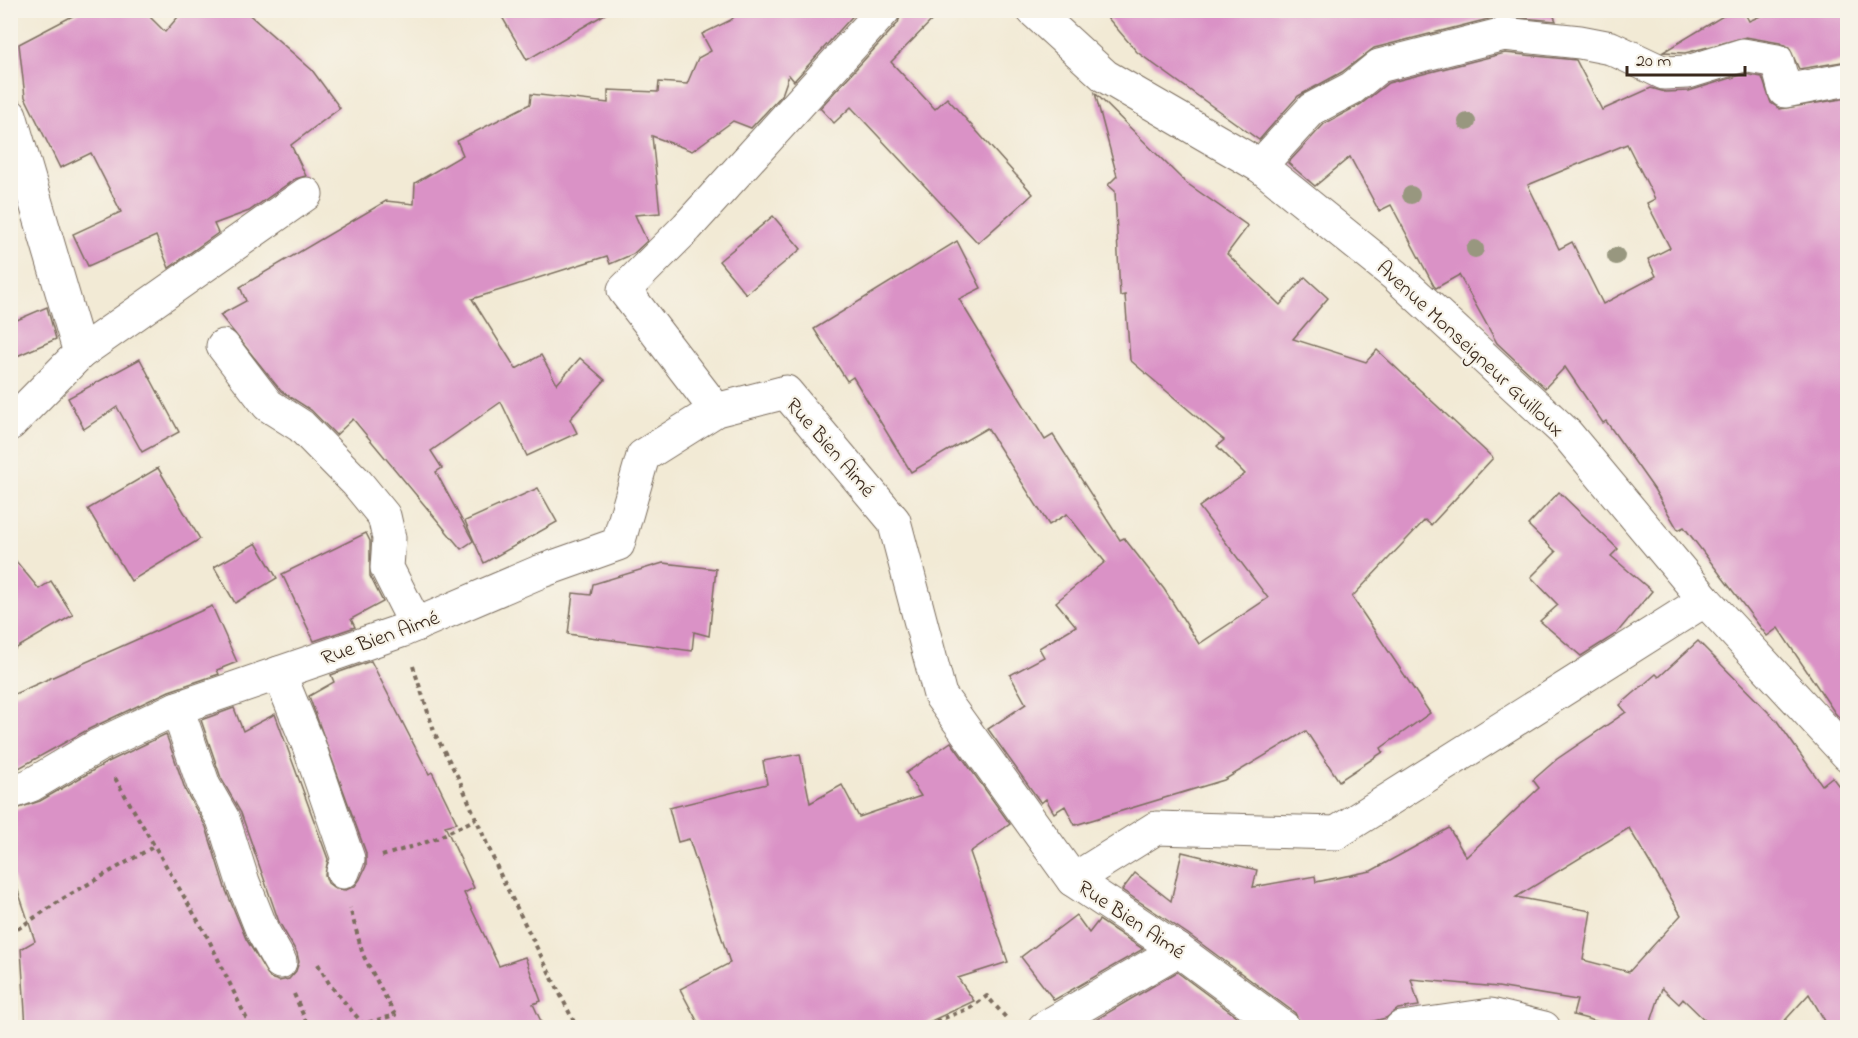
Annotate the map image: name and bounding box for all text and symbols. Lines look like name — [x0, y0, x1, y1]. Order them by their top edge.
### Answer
scale bar — [1627, 39, 1746, 77]
text: 20 m — [1636, 49, 1671, 75]
street label: Avenue Monseigneur Guilloux — [1368, 254, 1570, 446]
street label: Rue Bien Aimé — [778, 392, 882, 505]
street label: Rue Bien Aimé — [317, 603, 444, 674]
street label: Rue Bien Aimé — [1071, 874, 1191, 968]

